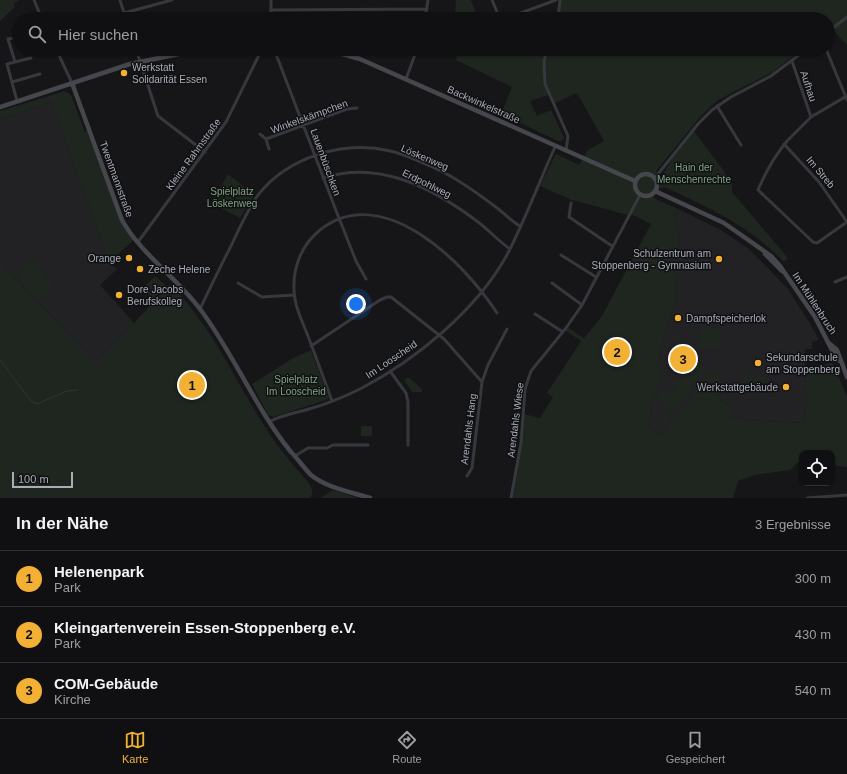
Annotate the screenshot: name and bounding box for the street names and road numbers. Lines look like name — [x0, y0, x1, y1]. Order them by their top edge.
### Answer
street label: Aufhau — [798, 69, 819, 103]
street label: Backwinkelstraße — [446, 83, 522, 126]
street label: Winkelskämpchen — [269, 97, 349, 136]
street label: Kleine Rahmstraße — [164, 116, 223, 192]
street label: Lauenbüschken — [308, 127, 343, 197]
street label: Twentmannstraße — [98, 140, 136, 219]
street label: Löskenweg — [399, 143, 450, 172]
street label: Im Streb — [804, 154, 837, 191]
street label: Erdpohlweg — [401, 167, 453, 200]
street label: Im Mühlenbruch — [790, 270, 839, 336]
street label: Im Looscheid — [364, 338, 419, 381]
street label: Arendahls Wiese — [505, 381, 526, 458]
street label: Arendahls Hang — [459, 393, 478, 465]

